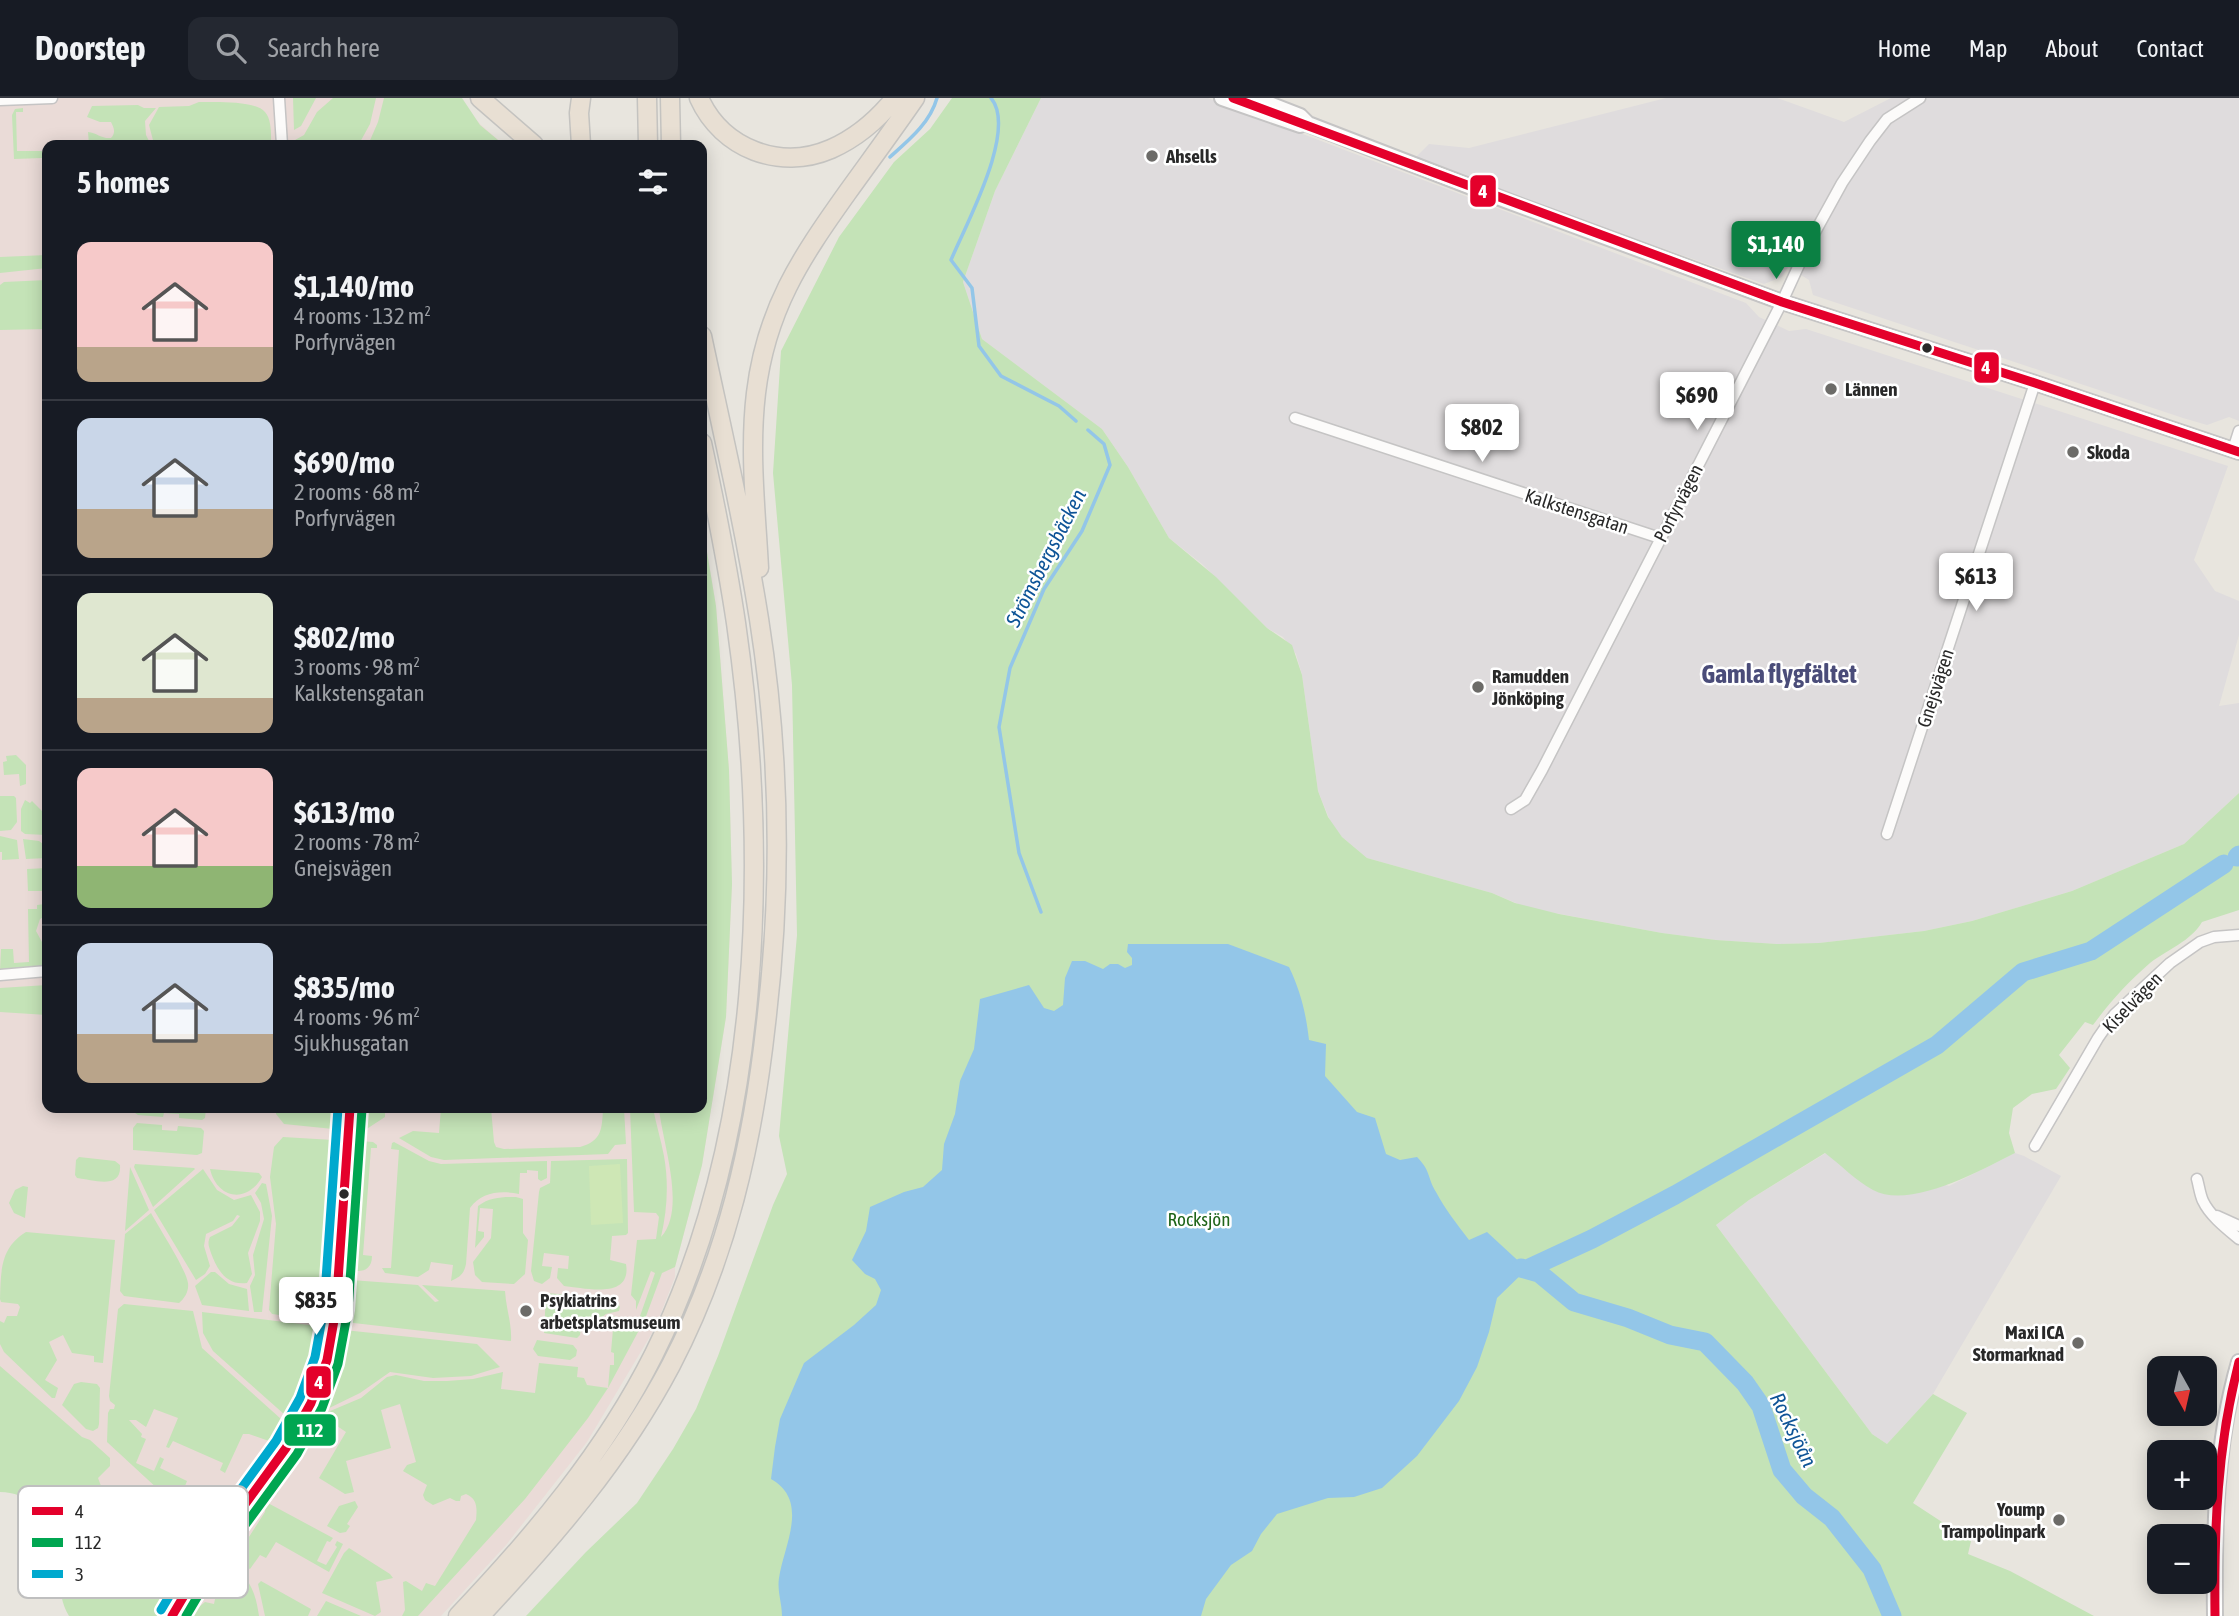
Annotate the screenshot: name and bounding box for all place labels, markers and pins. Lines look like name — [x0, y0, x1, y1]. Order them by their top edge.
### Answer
place label: Ahsells — [1165, 145, 1217, 167]
marker: Ahsells — [1144, 148, 1160, 164]
pin: $1,140 — [1719, 222, 1833, 281]
unlabelled marker — [1920, 341, 1934, 355]
pin: $690 — [1656, 372, 1738, 432]
place label: Lännen — [1845, 378, 1897, 400]
marker: Lännen — [1823, 381, 1839, 397]
pin: $802 — [1441, 404, 1523, 464]
place label: Skoda — [2087, 441, 2130, 463]
marker: Skoda — [2065, 444, 2081, 460]
pin: $613 — [1935, 554, 2017, 613]
place label: Ramudden Jönköping — [1491, 665, 1569, 709]
marker: Ramudden Jönköping — [1470, 679, 1486, 695]
unlabelled marker — [337, 1187, 351, 1201]
pin: $835 — [275, 1278, 357, 1337]
place label: Psykiatrins arbetsplatsmuseum — [540, 1289, 680, 1333]
marker: Psykiatrins arbetsplatsmuseum — [518, 1303, 534, 1319]
place label: Maxi ICA Stormarknad — [1973, 1321, 2065, 1365]
marker: Maxi ICA Stormarknad — [2070, 1335, 2086, 1351]
place label: Yoump Trampolinpark — [1942, 1498, 2046, 1542]
marker: Yoump Trampolinpark — [2051, 1512, 2067, 1528]

